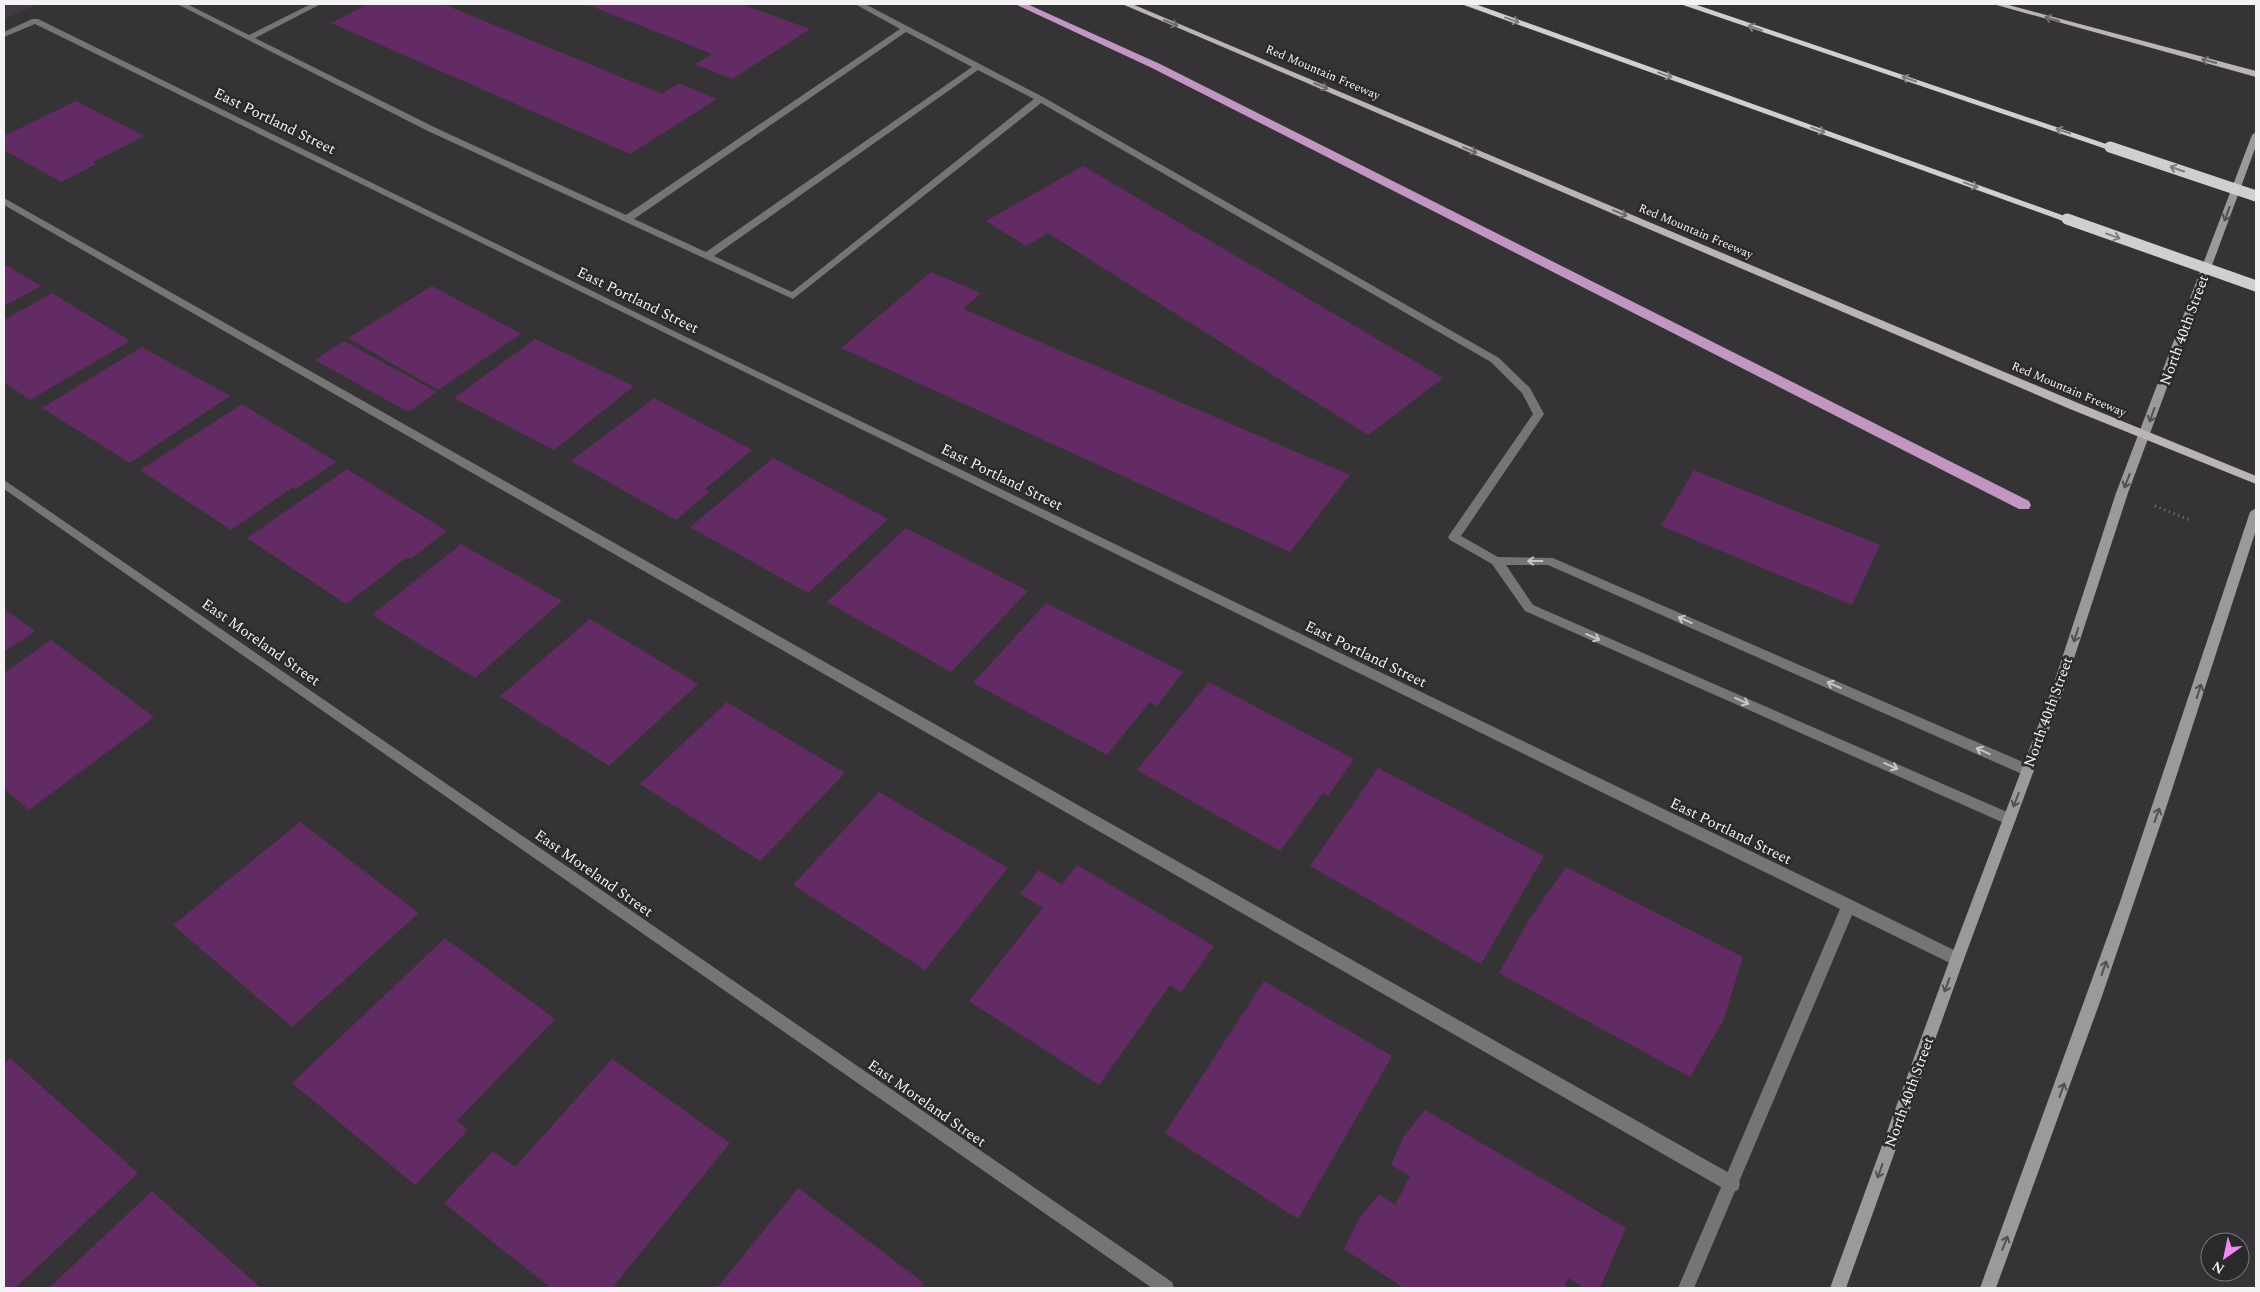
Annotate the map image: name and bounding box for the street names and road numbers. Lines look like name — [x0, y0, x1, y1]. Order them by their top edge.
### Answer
street label: Red Mountain Freeway — [1262, 40, 1384, 106]
street label: East Portland Street — [210, 82, 340, 161]
street label: Red Mountain Freeway — [1635, 199, 1757, 265]
street label: East Portland Street — [573, 261, 703, 340]
street label: North 40th Street — [2154, 272, 2215, 389]
street label: Red Mountain Freeway — [2008, 357, 2130, 423]
street label: East Portland Street — [937, 438, 1067, 517]
street label: East Moreland Street — [197, 593, 325, 692]
street label: East Portland Street — [1301, 615, 1431, 694]
street label: North 40th Street — [2018, 654, 2079, 771]
street label: East Portland Street — [1666, 792, 1796, 871]
street label: East Moreland Street — [530, 824, 658, 923]
street label: North 40th Street — [1879, 1034, 1940, 1151]
street label: East Moreland Street — [863, 1054, 991, 1153]

